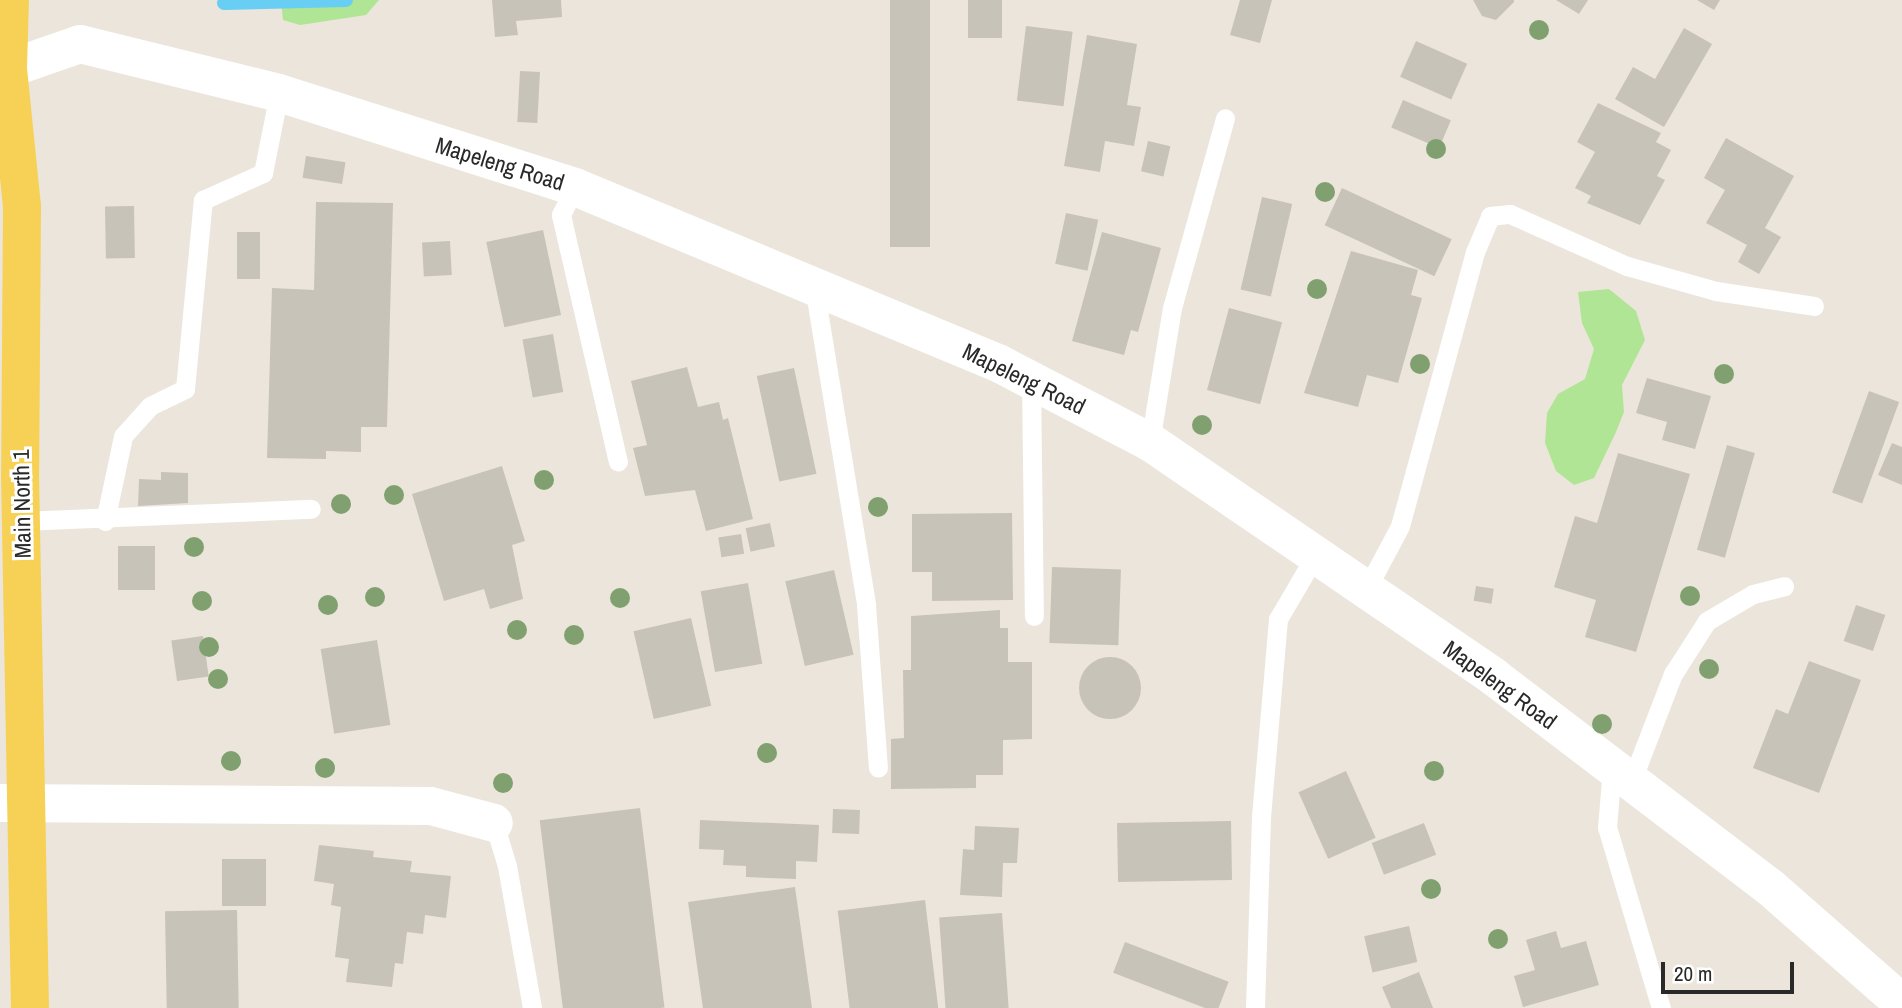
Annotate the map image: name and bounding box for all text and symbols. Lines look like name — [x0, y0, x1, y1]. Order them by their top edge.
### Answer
street label: Mapeleng Road — [432, 131, 568, 197]
street label: Mapeleng Road — [958, 337, 1090, 421]
street label: Main North 1 — [7, 449, 37, 559]
street label: Mapeleng Road — [1438, 635, 1562, 735]
scale bar — [1664, 948, 1797, 992]
text: 20 m — [1674, 959, 1712, 988]

